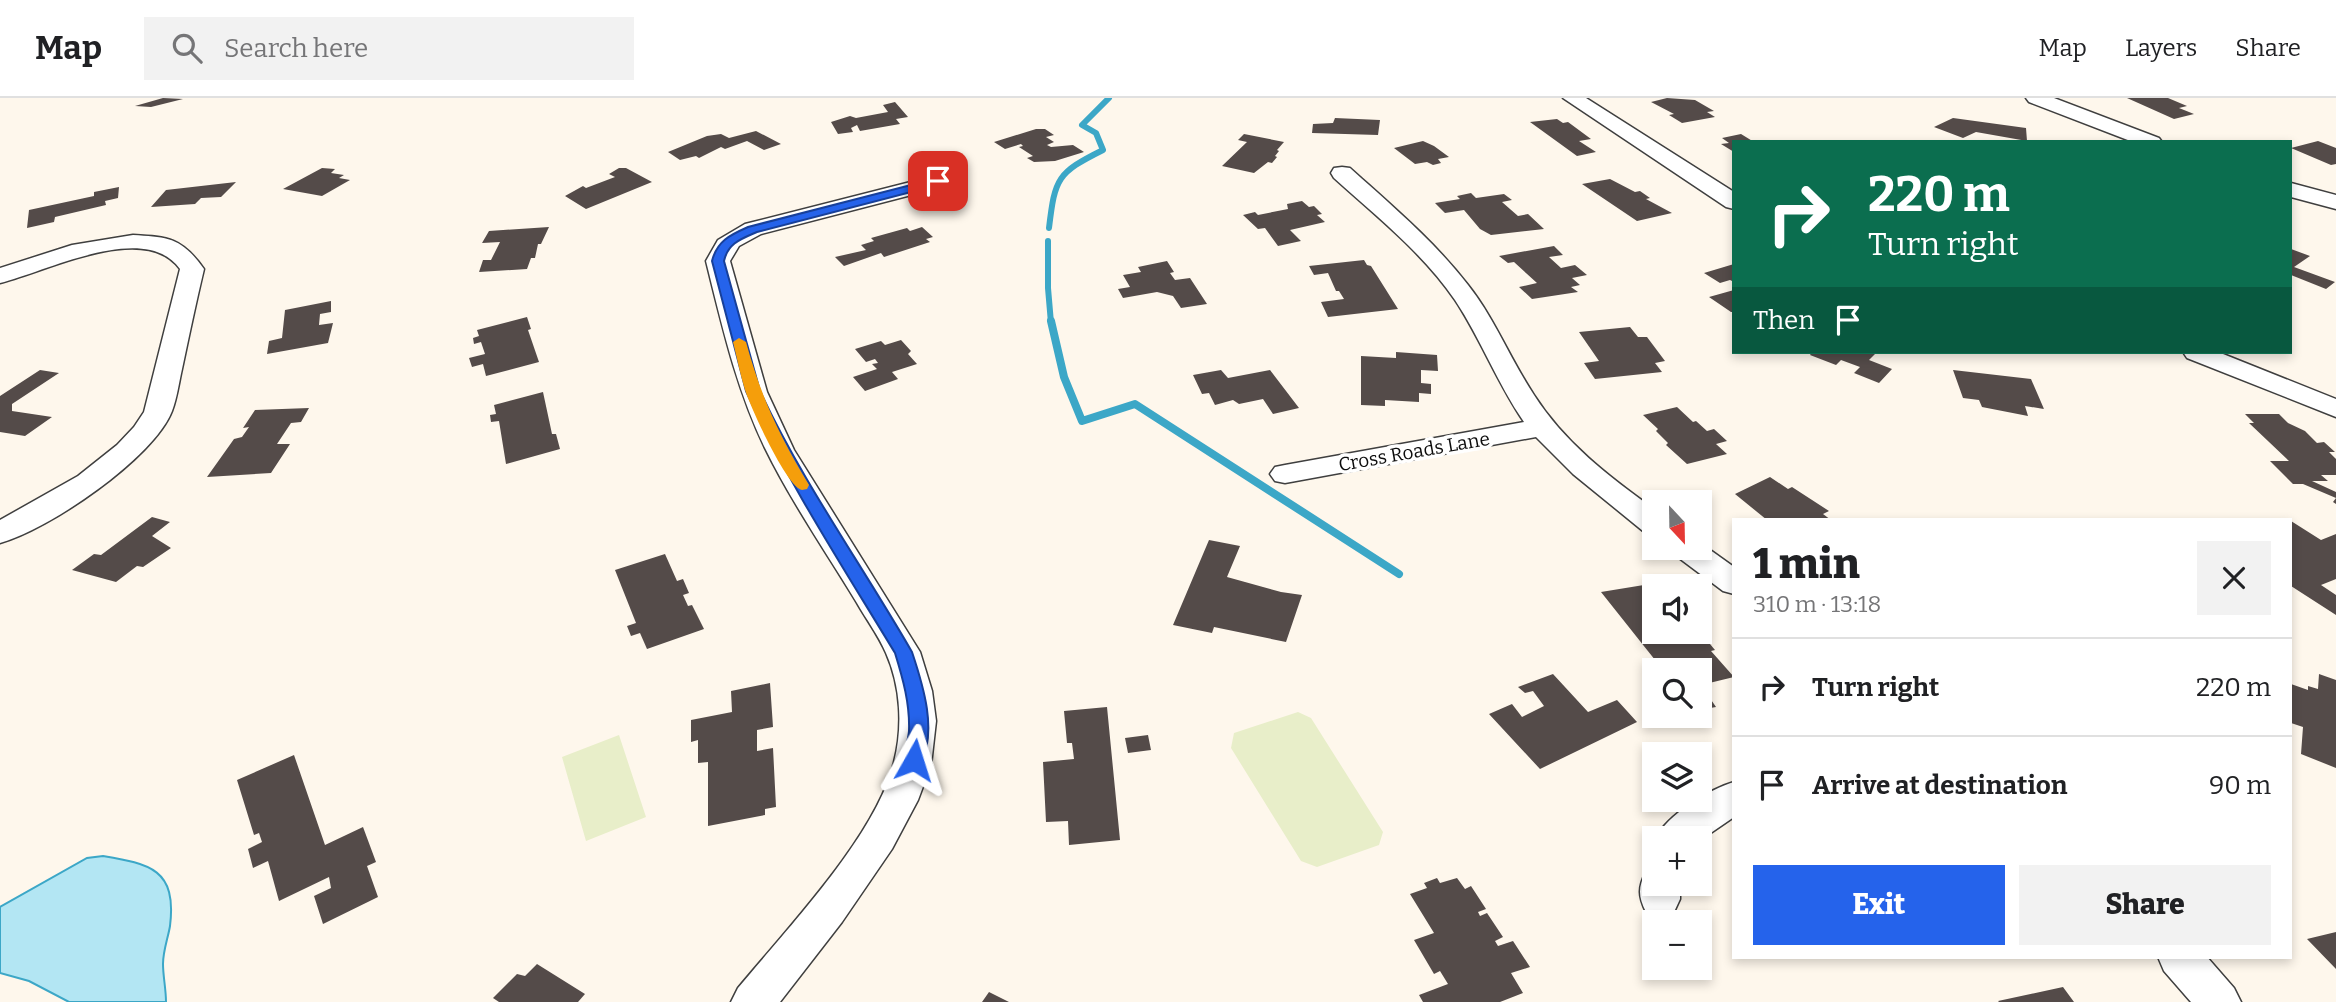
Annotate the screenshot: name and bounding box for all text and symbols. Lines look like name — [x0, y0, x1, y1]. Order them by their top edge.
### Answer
search box — [144, 17, 634, 80]
text: Map — [35, 28, 102, 68]
icon: search — [168, 29, 206, 67]
text: Search here — [224, 33, 368, 64]
text: Map — [2039, 34, 2087, 62]
text: Layers — [2125, 34, 2197, 62]
text: Share — [2235, 34, 2301, 62]
pin — [908, 151, 968, 211]
icon: arrive — [919, 162, 957, 200]
text: 220 m — [1868, 165, 2010, 224]
icon: right — [1753, 168, 1844, 259]
text: Turn right — [1868, 225, 2019, 263]
icon: arrive — [1829, 301, 1867, 339]
text: Then — [1753, 305, 1815, 336]
street label: Cross Roads Lane — [1337, 427, 1492, 476]
north arrow — [1642, 490, 1712, 560]
map controls — [1642, 490, 1712, 980]
text: 1 min — [1753, 539, 1860, 589]
button: close — [2197, 541, 2271, 615]
button: sound — [1642, 574, 1712, 644]
text: 310 m · 13:18 — [1753, 590, 1881, 618]
button: search — [1642, 658, 1712, 728]
icon: right — [1753, 668, 1791, 706]
text: Turn right — [1812, 672, 1939, 703]
text: 220 m — [2196, 672, 2271, 703]
position arrow — [877, 723, 951, 797]
button: layers — [1642, 742, 1712, 812]
icon: arrive — [1753, 766, 1791, 804]
text: Arrive at destination — [1812, 770, 2067, 801]
text: 90 m — [2209, 770, 2271, 801]
button: + — [1642, 826, 1712, 896]
button: Exit — [1753, 865, 2005, 945]
button: Share — [2019, 865, 2271, 945]
button: − — [1642, 910, 1712, 980]

